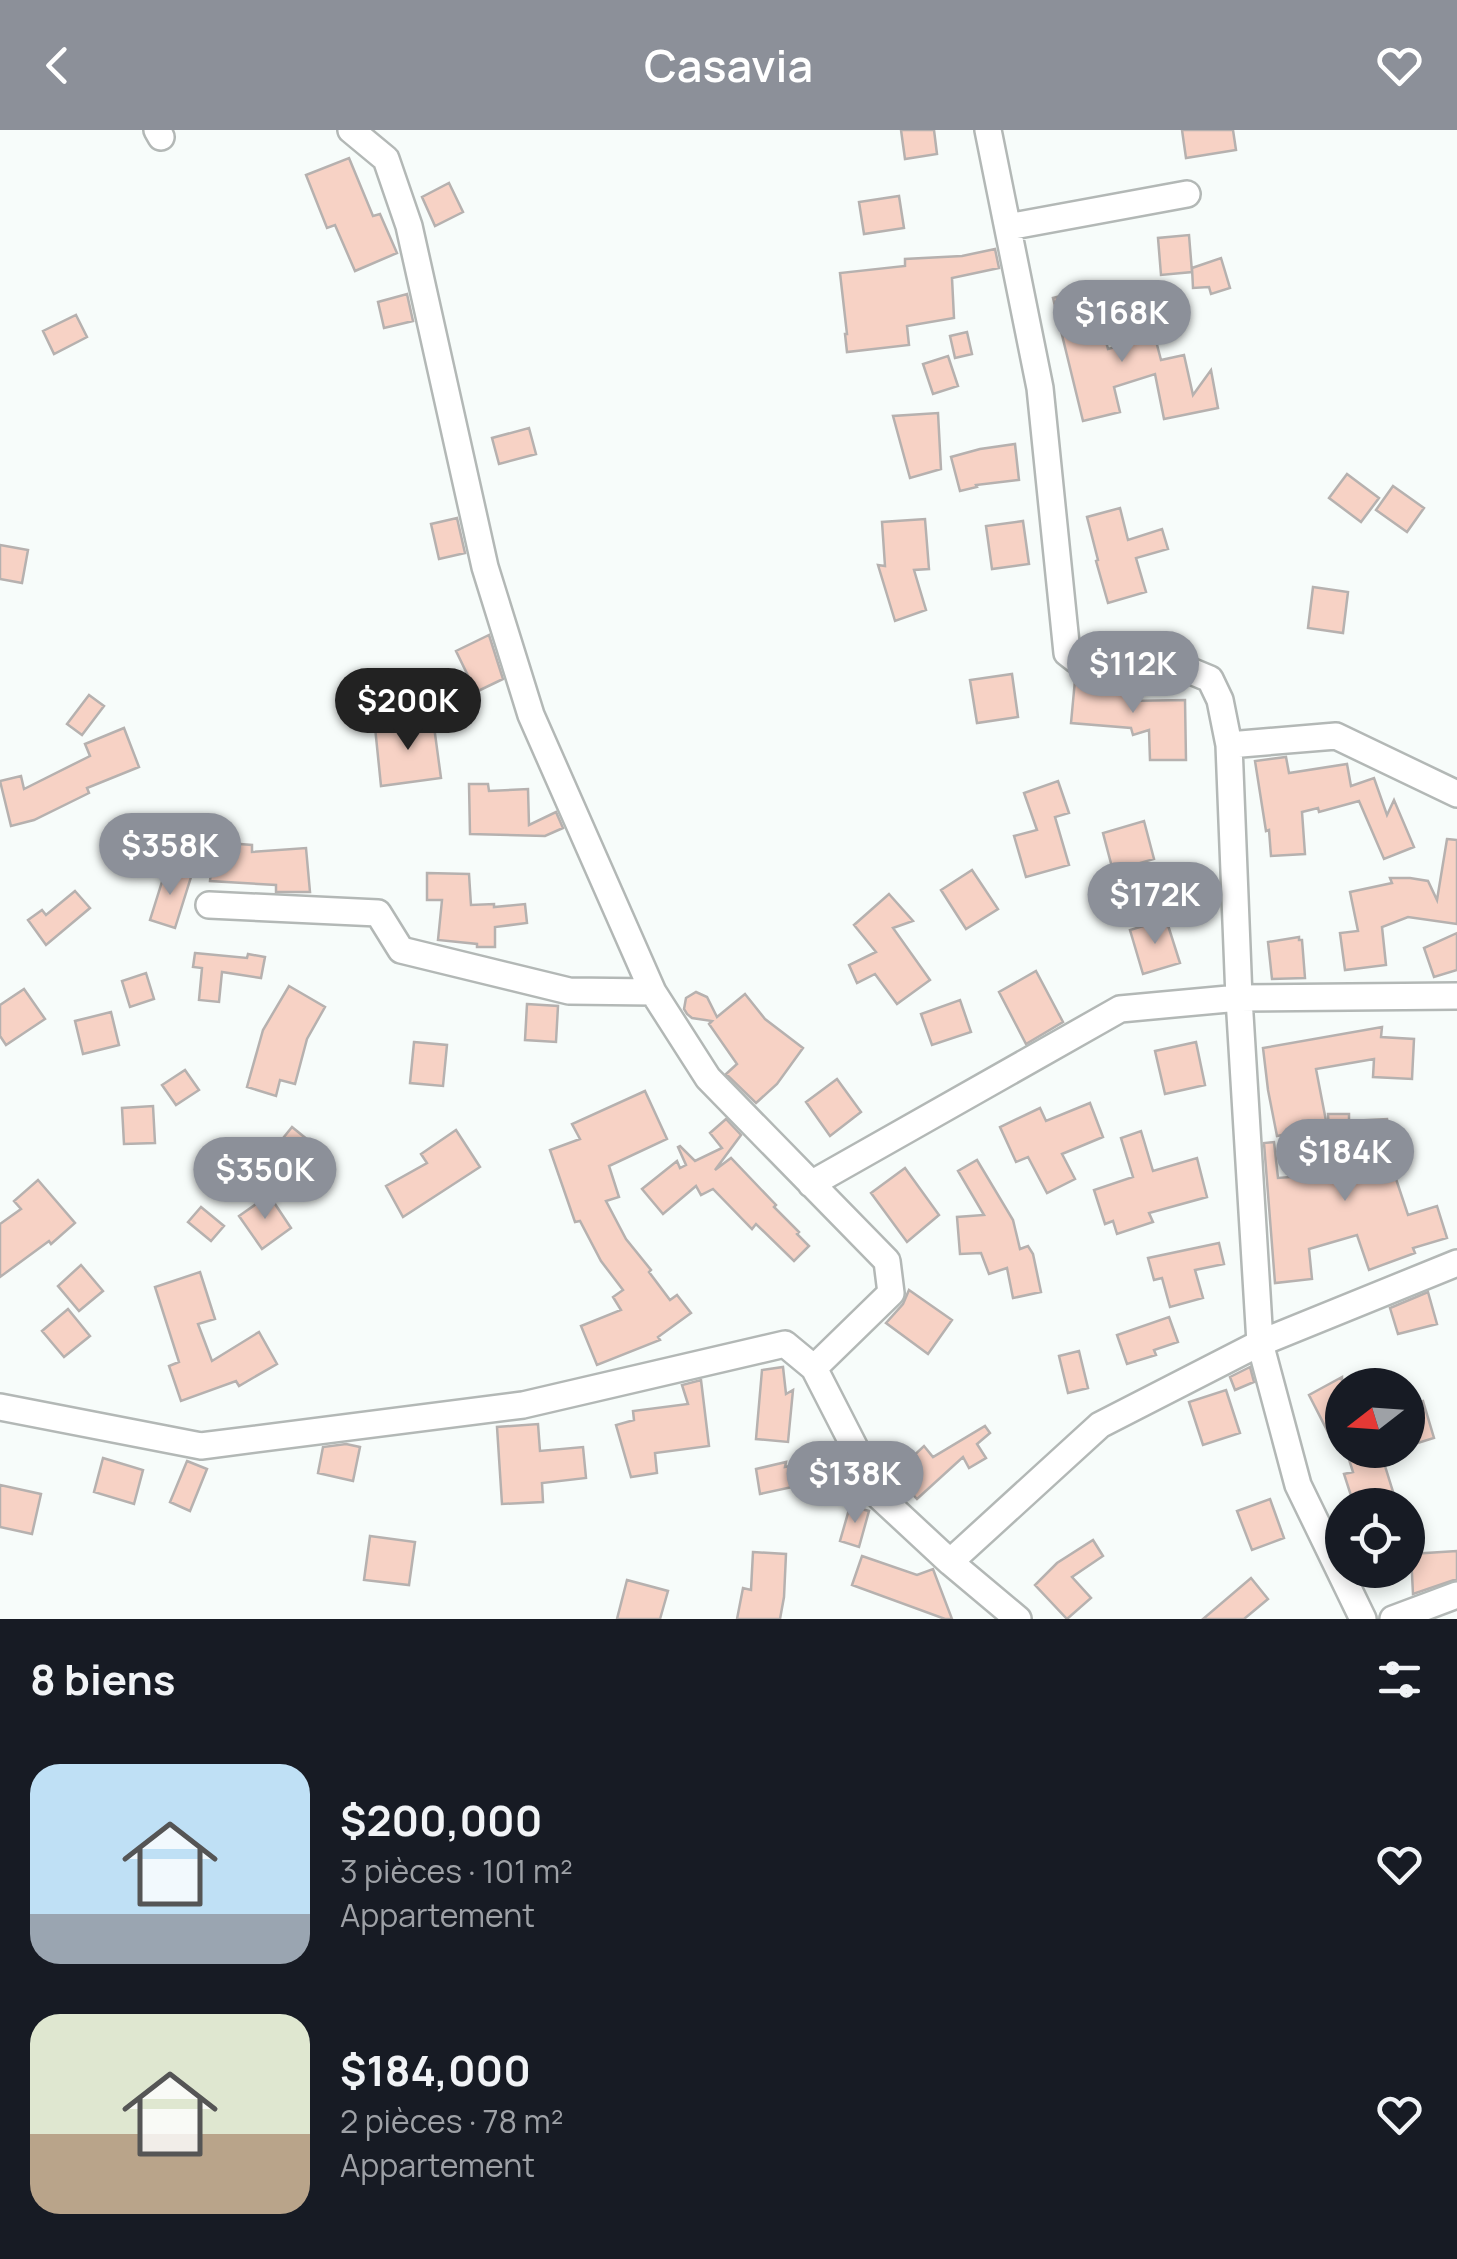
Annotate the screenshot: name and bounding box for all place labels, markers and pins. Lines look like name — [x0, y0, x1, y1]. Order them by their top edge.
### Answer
pin: $168K — [1052, 280, 1192, 365]
pin: $112K — [1063, 631, 1203, 716]
pin: $200K — [338, 668, 478, 753]
pin: $358K — [100, 813, 240, 898]
pin: $172K — [1085, 862, 1225, 947]
pin: $184K — [1275, 1119, 1415, 1204]
pin: $350K — [195, 1137, 335, 1222]
pin: $138K — [785, 1441, 925, 1526]

